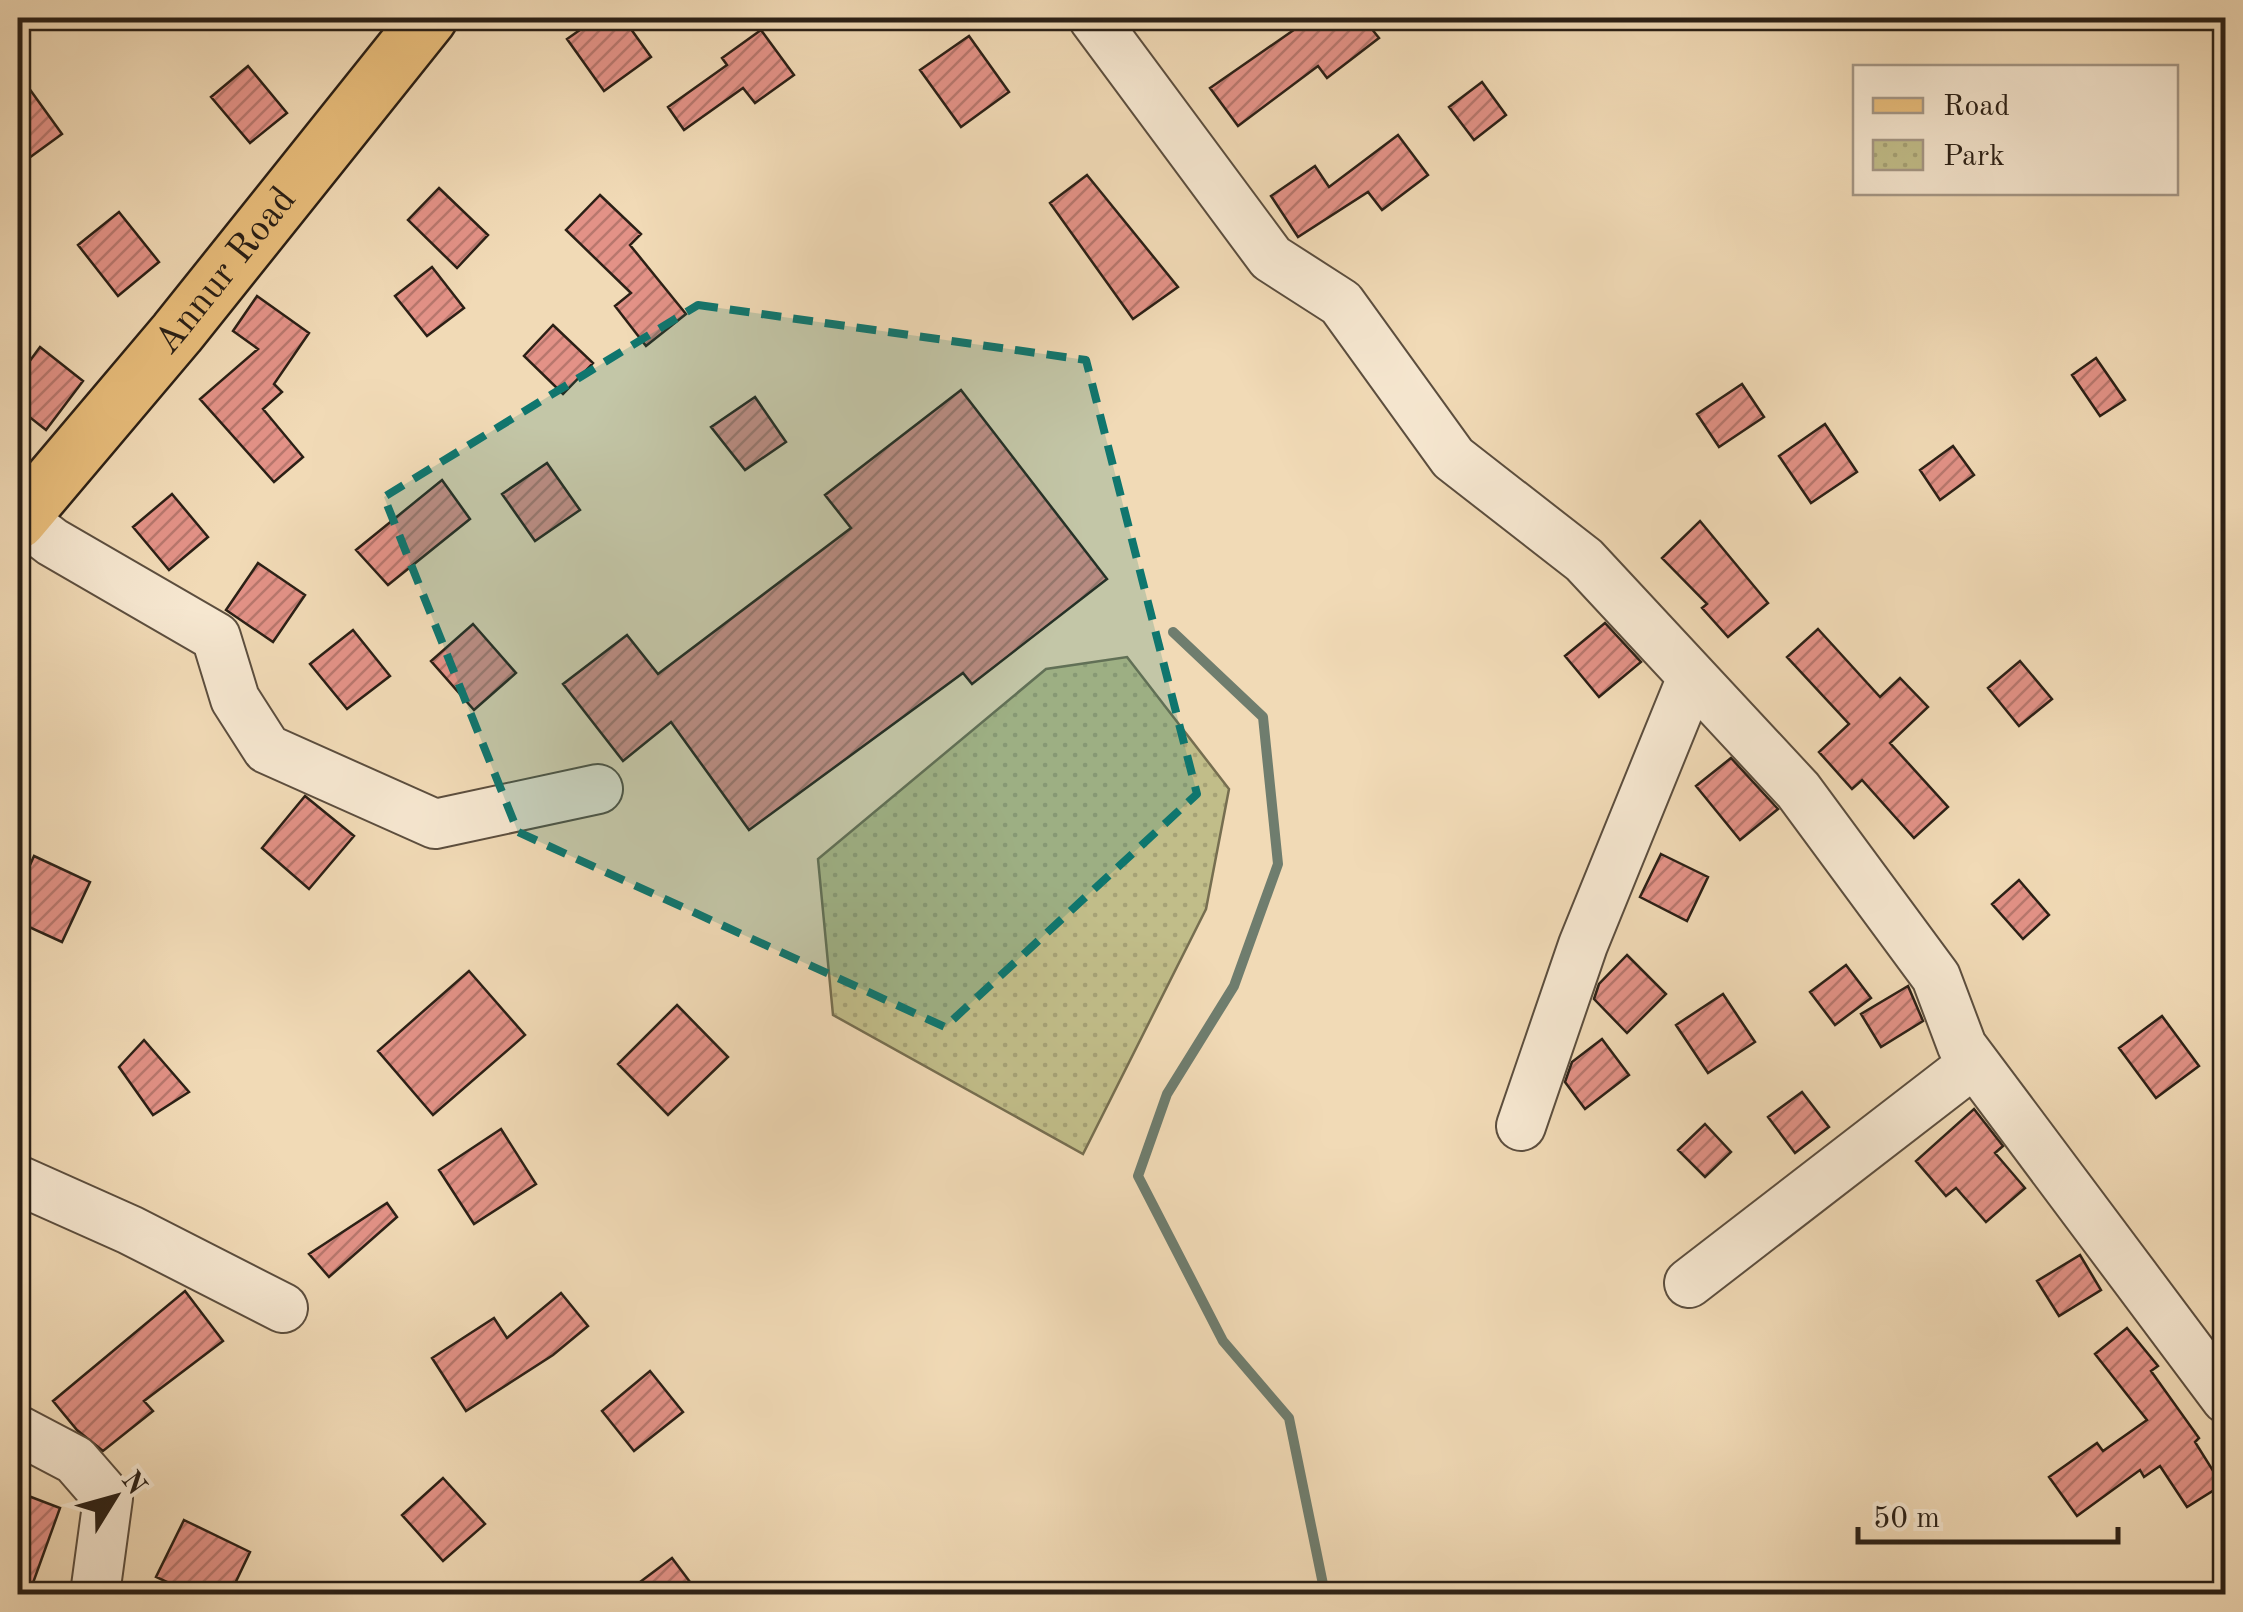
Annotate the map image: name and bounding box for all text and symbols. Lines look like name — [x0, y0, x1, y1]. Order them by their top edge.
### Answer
legend — [1853, 65, 2178, 195]
text: Road — [1943, 92, 2010, 122]
text: Park — [1943, 142, 2005, 172]
street label: Annur Road — [148, 181, 304, 362]
north arrow — [65, 1447, 165, 1547]
text: N — [115, 1467, 151, 1501]
scale bar — [1858, 1482, 2118, 1544]
text: 50 m — [1873, 1504, 1940, 1534]

